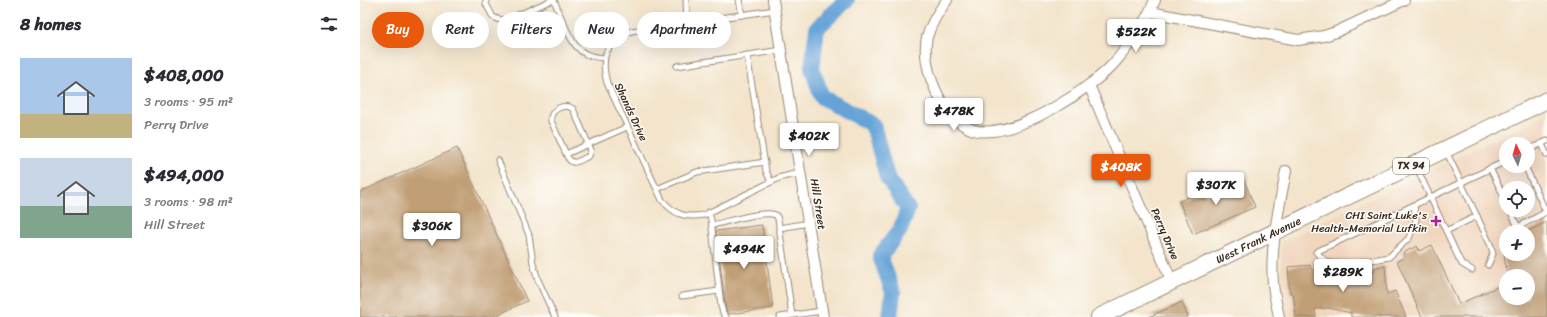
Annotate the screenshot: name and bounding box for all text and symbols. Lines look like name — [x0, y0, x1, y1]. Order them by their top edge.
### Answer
text: 8 homes — [20, 9, 81, 39]
chip: Buy — [372, 12, 424, 48]
chip: Rent — [432, 12, 489, 48]
chip: Filters — [497, 12, 566, 48]
chip: New — [574, 12, 629, 48]
chip: Apartment — [637, 12, 731, 48]
icon: filters — [318, 13, 340, 35]
pin: $522K — [1108, 19, 1164, 53]
text: $522K — [1116, 20, 1156, 43]
text: $408,000 — [144, 60, 224, 90]
icon: home — [52, 74, 100, 122]
street label: Shands Drive — [609, 80, 653, 145]
text: 3 rooms · 95 m² — [144, 90, 233, 113]
pin: $478K — [926, 98, 982, 132]
text: $478K — [934, 99, 974, 122]
text: Perry Drive — [144, 113, 209, 136]
pin: $402K — [781, 123, 837, 157]
text: $402K — [789, 124, 829, 147]
north arrow — [1499, 137, 1535, 173]
map controls — [1499, 137, 1535, 305]
pin: $408K — [1093, 154, 1149, 188]
text: $408K — [1101, 155, 1141, 178]
road number: TX 94 — [1393, 158, 1429, 174]
text: $494,000 — [144, 160, 224, 190]
pin: $307K — [1188, 172, 1244, 206]
text: $307K — [1196, 173, 1236, 196]
icon: home — [52, 174, 100, 222]
street label: Hill Street — [805, 177, 831, 231]
button: locate — [1499, 181, 1535, 217]
text: 3 rooms · 98 m² — [144, 190, 233, 213]
street label: Perry Drive — [1146, 205, 1185, 263]
place label: CHI Saint Luke's Health-Memorial Lufkin — [1311, 206, 1428, 238]
street label: West Frank Avenue — [1212, 211, 1304, 269]
text: Hill Street — [144, 213, 205, 236]
pin: $306K — [404, 213, 460, 247]
text: $306K — [412, 214, 452, 237]
marker: CHI Saint Luke's Health-Memorial Lufkin — [1430, 215, 1442, 227]
button: + — [1499, 225, 1535, 261]
pin: $494K — [716, 236, 772, 270]
text: $494K — [724, 237, 764, 260]
pin: $289K — [1315, 259, 1371, 293]
text: $289K — [1323, 260, 1363, 283]
button: − — [1499, 269, 1535, 305]

